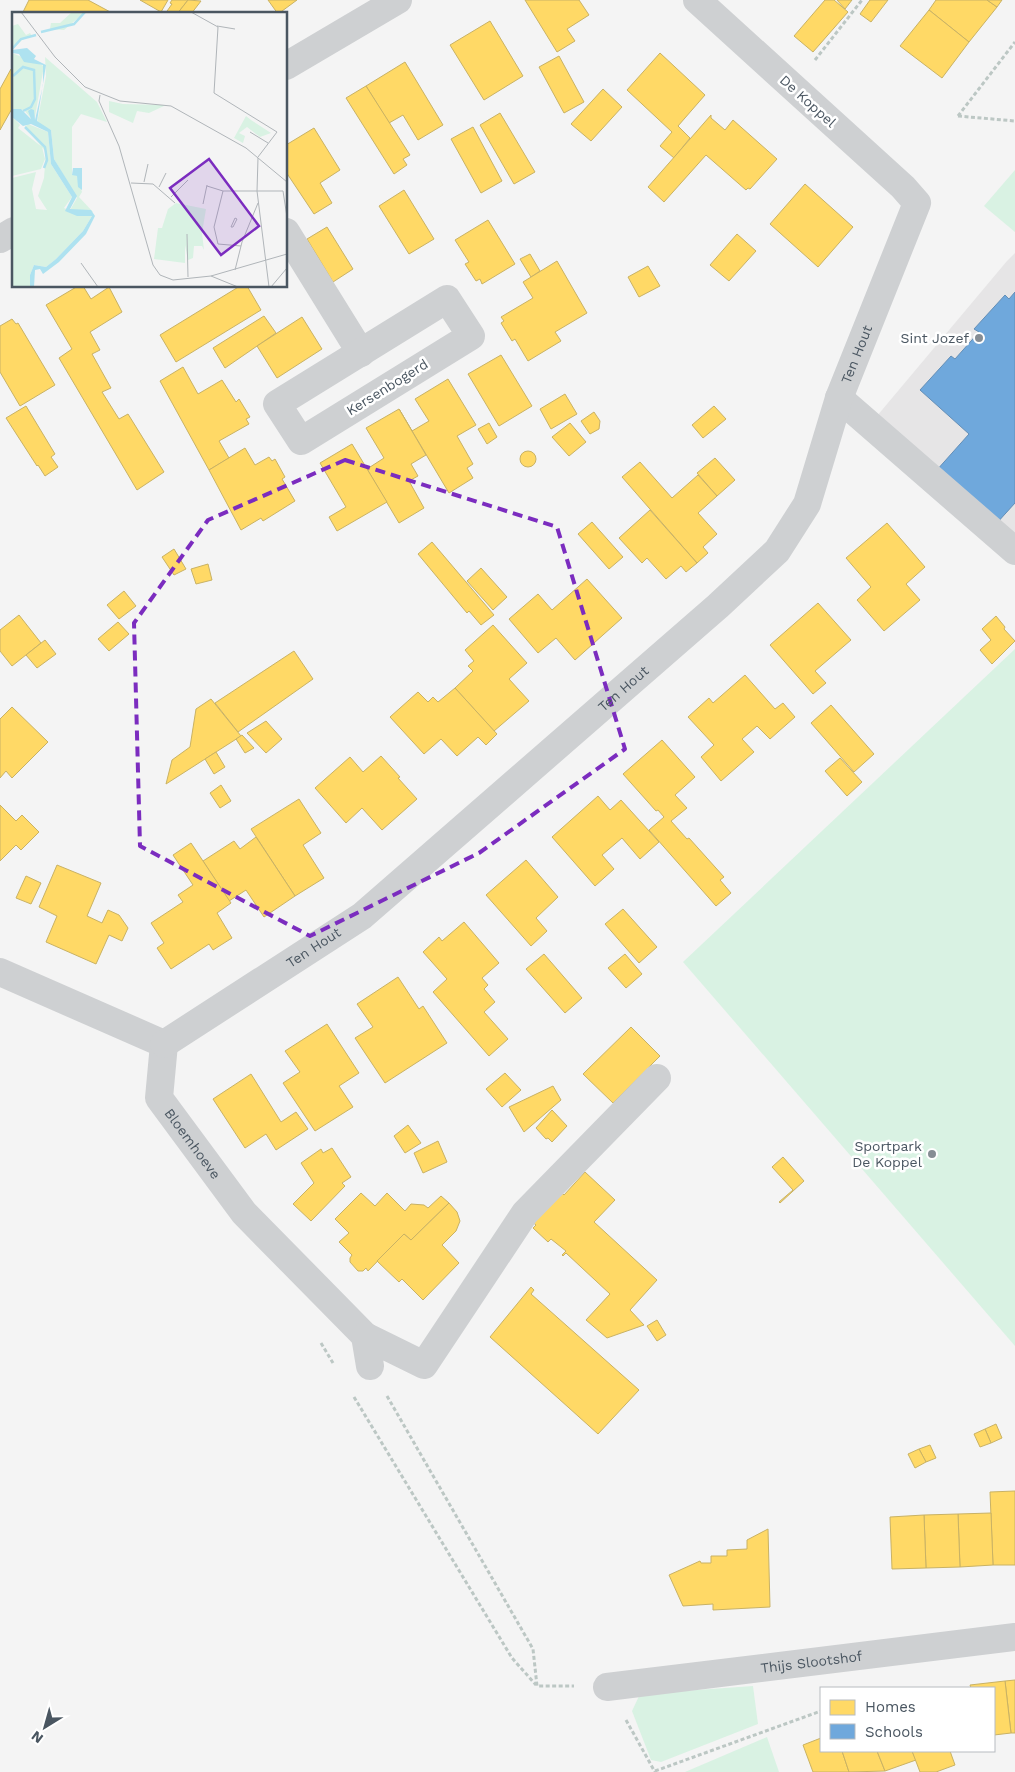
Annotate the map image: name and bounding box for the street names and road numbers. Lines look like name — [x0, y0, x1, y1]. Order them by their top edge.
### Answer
street label: De Koppel — [777, 72, 840, 131]
street label: Ten Hout — [838, 323, 875, 386]
street label: Kersenbogerd — [343, 356, 431, 418]
street label: Ten Hout — [595, 662, 652, 715]
street label: Ten Hout — [283, 924, 344, 971]
street label: Bloemhoeve — [161, 1105, 224, 1182]
street label: Thijs Slootshof — [760, 1648, 864, 1676]

